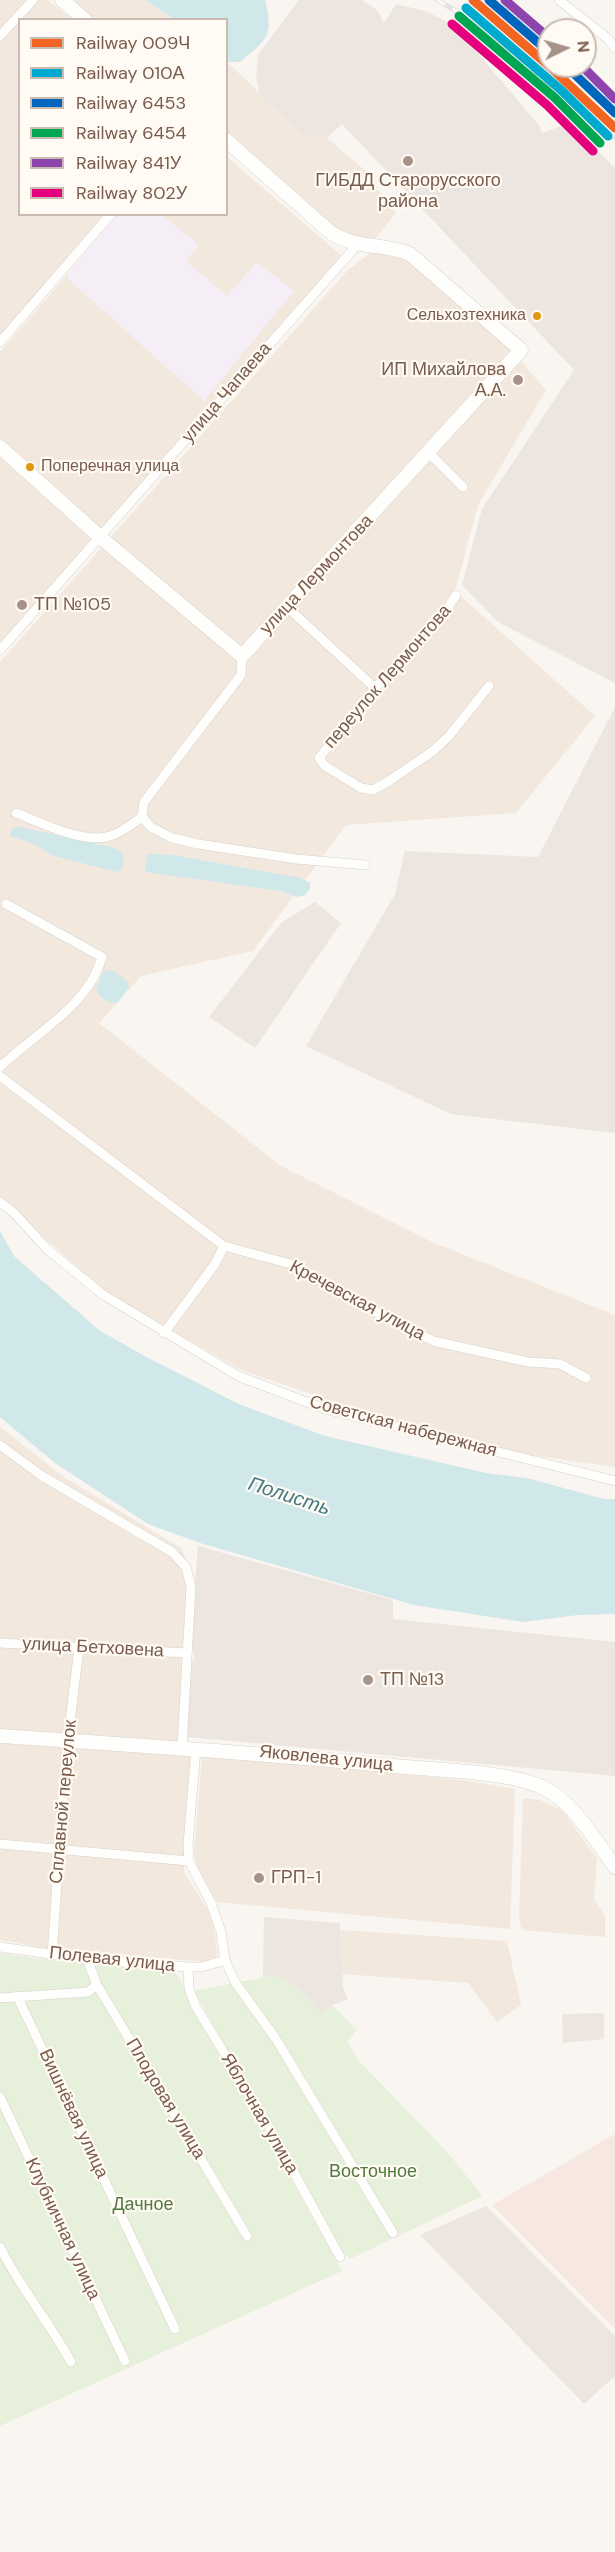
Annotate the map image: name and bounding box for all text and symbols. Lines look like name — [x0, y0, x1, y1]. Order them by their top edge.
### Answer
legend — [18, 18, 228, 216]
north arrow — [537, 18, 597, 78]
text: Railway 009Ч — [76, 31, 190, 55]
text: N — [572, 40, 594, 53]
text: Railway 010А — [76, 61, 185, 85]
text: Railway 6453 — [76, 91, 186, 115]
text: Railway 6454 — [76, 121, 186, 145]
text: Railway 841У — [76, 151, 181, 175]
marker: ГИБДД Старорусского района — [401, 154, 415, 168]
place label: ГИБДД Старорусского района — [315, 170, 501, 213]
text: Railway 802У — [76, 181, 187, 205]
place label: Сельхозтехника — [407, 306, 526, 326]
marker: Сельхозтехника — [531, 310, 543, 322]
street label: улица Чапаева — [178, 339, 276, 447]
place label: ИП Михайлова А.А. — [381, 359, 506, 401]
marker: ИП Михайлова А.А. — [511, 373, 525, 387]
place label: Поперечная улица — [41, 457, 179, 477]
marker: Поперечная улица — [24, 461, 36, 473]
street label: улица Лермонтова — [256, 511, 378, 639]
place label: ТП №105 — [34, 594, 111, 616]
marker: ТП №105 — [15, 598, 29, 612]
street label: переулок Лермонтова — [320, 601, 456, 753]
street label: Кречевская улица — [286, 1256, 428, 1346]
street label: Советская набережная — [307, 1392, 499, 1462]
water label: Полисть — [245, 1472, 333, 1522]
street label: улица Бетховена — [22, 1634, 164, 1662]
place label: ТП №13 — [380, 1669, 444, 1691]
marker: ТП №13 — [361, 1673, 375, 1687]
street label: Сплавной переулок — [46, 1719, 82, 1885]
street label: Яковлева улица — [258, 1741, 394, 1777]
place label: ГРП-1 — [271, 1867, 321, 1889]
marker: ГРП-1 — [252, 1871, 266, 1885]
street label: Полевая улица — [48, 1943, 176, 1977]
street label: Плодовая улица — [120, 2035, 210, 2163]
street label: Вишнёвая улица — [34, 2046, 112, 2182]
street label: Яблочная улица — [216, 2050, 302, 2178]
street label: Клубничная улица — [20, 2155, 104, 2303]
park label: Восточное — [329, 2161, 417, 2183]
park label: Дачное — [112, 2194, 174, 2216]

